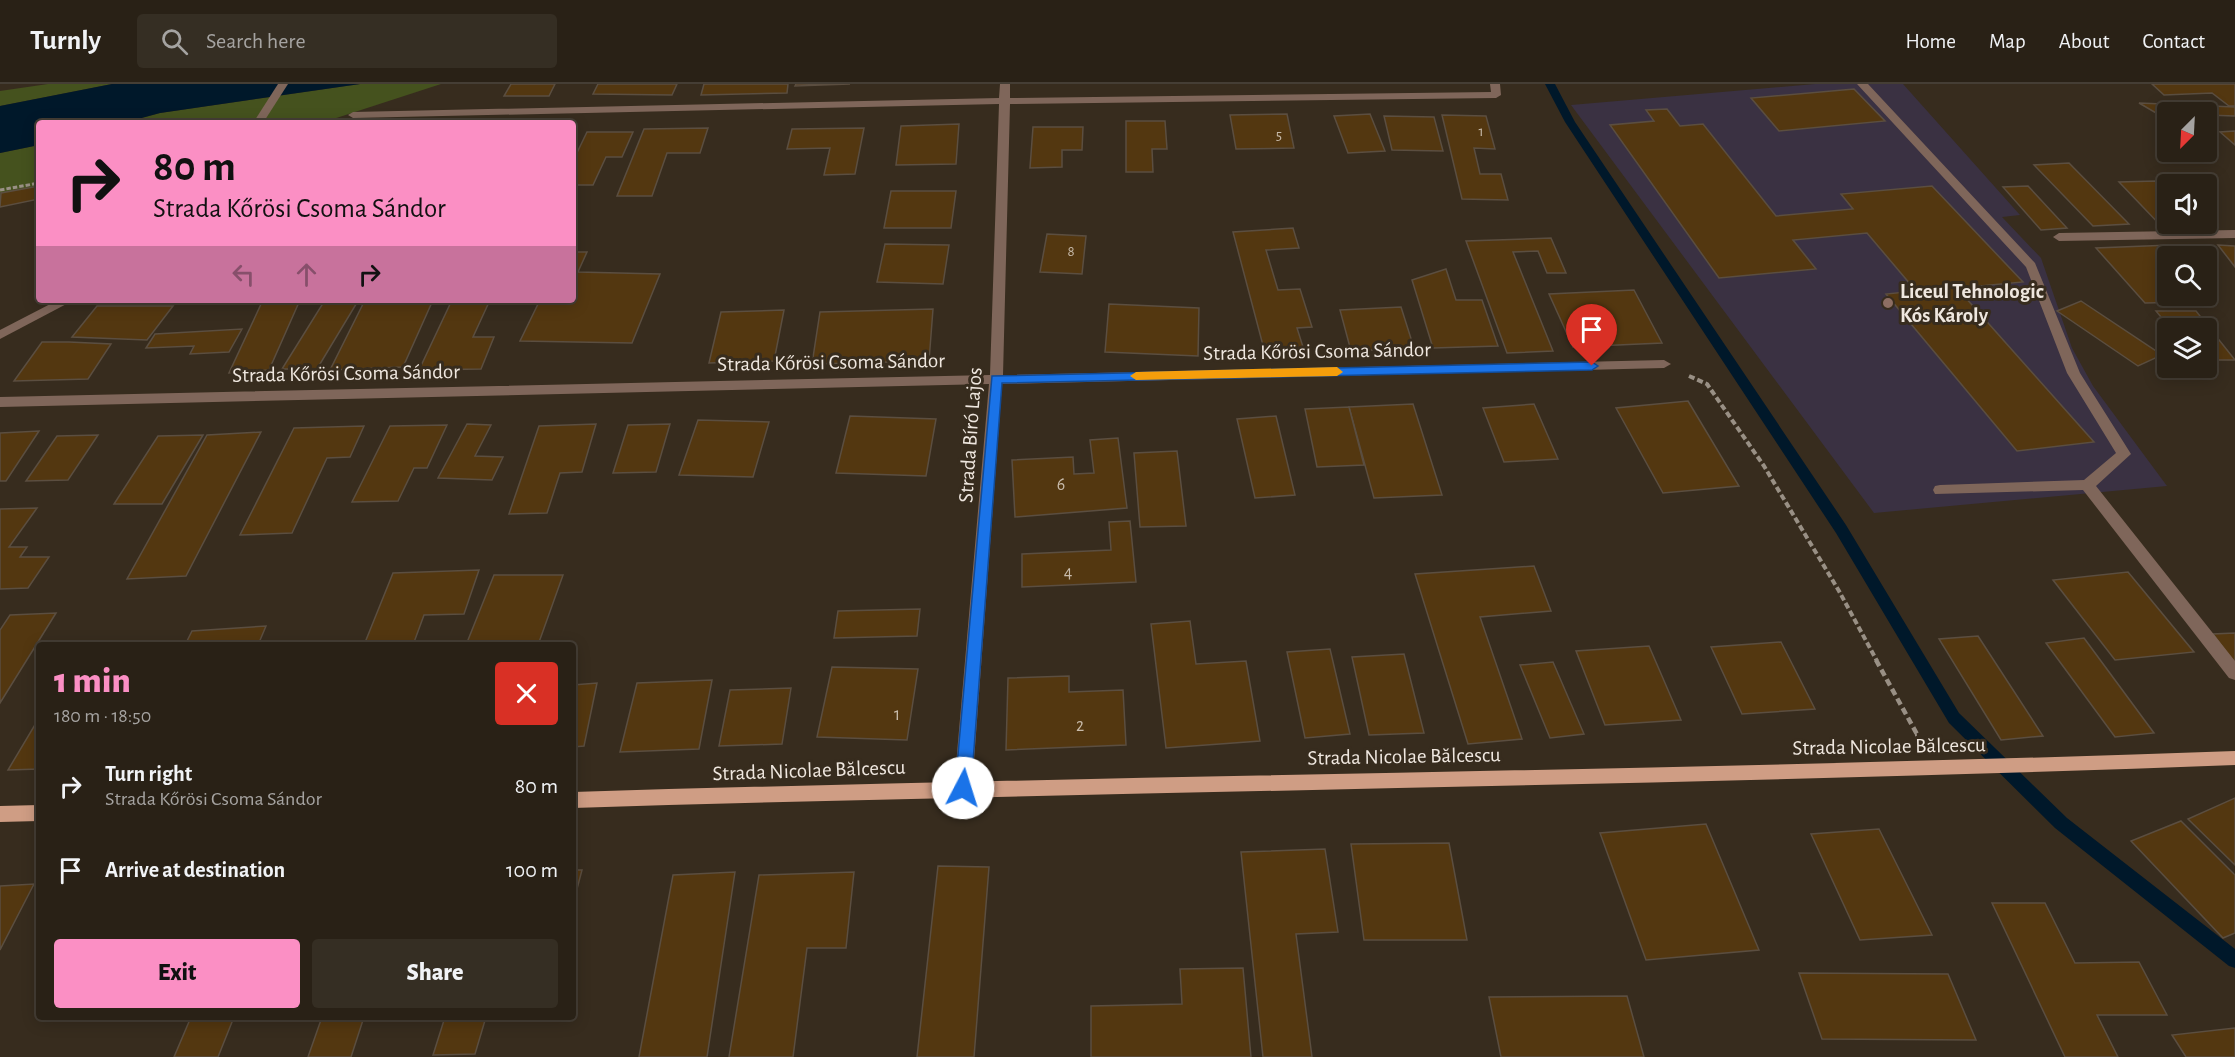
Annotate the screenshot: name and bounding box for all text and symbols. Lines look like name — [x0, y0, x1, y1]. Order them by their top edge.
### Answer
search box — [137, 14, 557, 68]
icon: search — [158, 25, 191, 58]
text: Turnly — [30, 27, 101, 55]
text: Search here — [206, 30, 306, 52]
text: Home — [1905, 31, 1956, 52]
text: Map — [1989, 31, 2026, 52]
text: About — [2059, 31, 2109, 52]
text: Contact — [2142, 31, 2205, 52]
north arrow — [2157, 102, 2217, 162]
map controls — [2157, 102, 2217, 378]
house number: 1 — [1478, 124, 1484, 139]
house number: 5 — [1276, 128, 1282, 143]
icon: right — [54, 144, 132, 222]
text: 80 m — [153, 146, 236, 188]
button: sound — [2157, 174, 2217, 234]
text: Strada Kőrösi Csoma Sándor — [153, 195, 446, 222]
house number: 8 — [1067, 244, 1075, 259]
button: search — [2157, 246, 2217, 306]
icon: left — [227, 258, 260, 291]
icon: ahead — [290, 258, 323, 291]
icon: right — [353, 258, 386, 291]
place label: Liceul Tehnologic Kós Károly — [1900, 281, 2044, 326]
marker: Liceul Tehnologic Kós Károly — [1881, 296, 1895, 310]
pin — [1566, 304, 1617, 366]
icon: arrive — [1575, 313, 1608, 346]
button: layers — [2157, 318, 2217, 378]
street label: Strada Kőrösi Csoma Sándor — [1203, 339, 1431, 364]
street label: Strada Kőrösi Csoma Sándor — [717, 350, 945, 375]
street label: Strada Kőrösi Csoma Sándor — [232, 361, 460, 386]
street label: Strada Bíró Lajos — [955, 367, 986, 504]
house number: 6 — [1057, 476, 1065, 494]
house number: 4 — [1064, 564, 1073, 582]
button: close — [495, 662, 558, 725]
text: 1 min — [54, 663, 131, 699]
text: 180 m · 18:50 — [54, 706, 151, 726]
house number: 1 — [894, 706, 900, 724]
house number: 2 — [1076, 717, 1084, 735]
street label: Strada Nicolae Bălcescu — [1792, 734, 1986, 759]
street label: Strada Nicolae Bălcescu — [1307, 744, 1501, 769]
position arrow — [931, 756, 995, 820]
street label: Strada Nicolae Bălcescu — [712, 757, 906, 784]
text: Turn right — [105, 763, 192, 785]
icon: right — [54, 770, 87, 803]
text: 80 m — [515, 775, 558, 797]
text: Strada Kőrösi Csoma Sándor — [105, 789, 322, 809]
icon: arrive — [54, 854, 87, 887]
text: Arrive at destination — [105, 859, 285, 881]
text: 100 m — [506, 859, 558, 881]
button: Exit — [54, 939, 300, 1008]
button: Share — [312, 939, 558, 1008]

